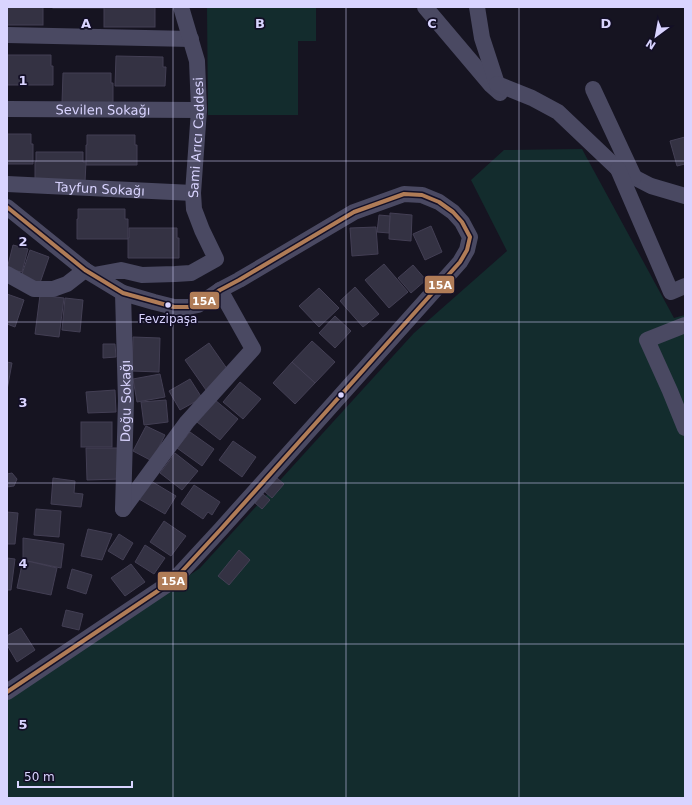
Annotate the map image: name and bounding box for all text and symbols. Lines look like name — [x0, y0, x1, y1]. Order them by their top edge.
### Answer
text: A — [81, 16, 91, 31]
text: B — [255, 16, 265, 31]
text: C — [427, 16, 437, 31]
text: D — [601, 16, 612, 31]
north arrow — [636, 16, 676, 56]
text: N — [644, 36, 658, 52]
text: 1 — [18, 73, 28, 88]
street label: Sami Arıcı Caddesi — [186, 77, 207, 199]
street label: Sevilen Sokağı — [55, 102, 151, 118]
street label: Tayfun Sokağı — [54, 179, 145, 199]
text: 2 — [18, 234, 28, 249]
line badge: 15A — [424, 275, 455, 294]
text: 15A — [428, 279, 452, 292]
line badge: 15A — [189, 291, 220, 310]
text: 15A — [192, 295, 216, 308]
marker: Fevzipaşa — [163, 300, 173, 310]
place label: Fevzipaşa — [139, 312, 197, 326]
street label: Doğu Sokağı — [118, 360, 134, 442]
unlabelled marker — [336, 390, 346, 400]
text: 3 — [18, 395, 28, 410]
text: 4 — [18, 556, 28, 571]
line badge: 15A — [157, 571, 188, 591]
text: 15A — [161, 575, 185, 588]
text: 5 — [18, 717, 28, 732]
scale bar — [18, 763, 132, 789]
text: 50 m — [24, 770, 55, 784]

